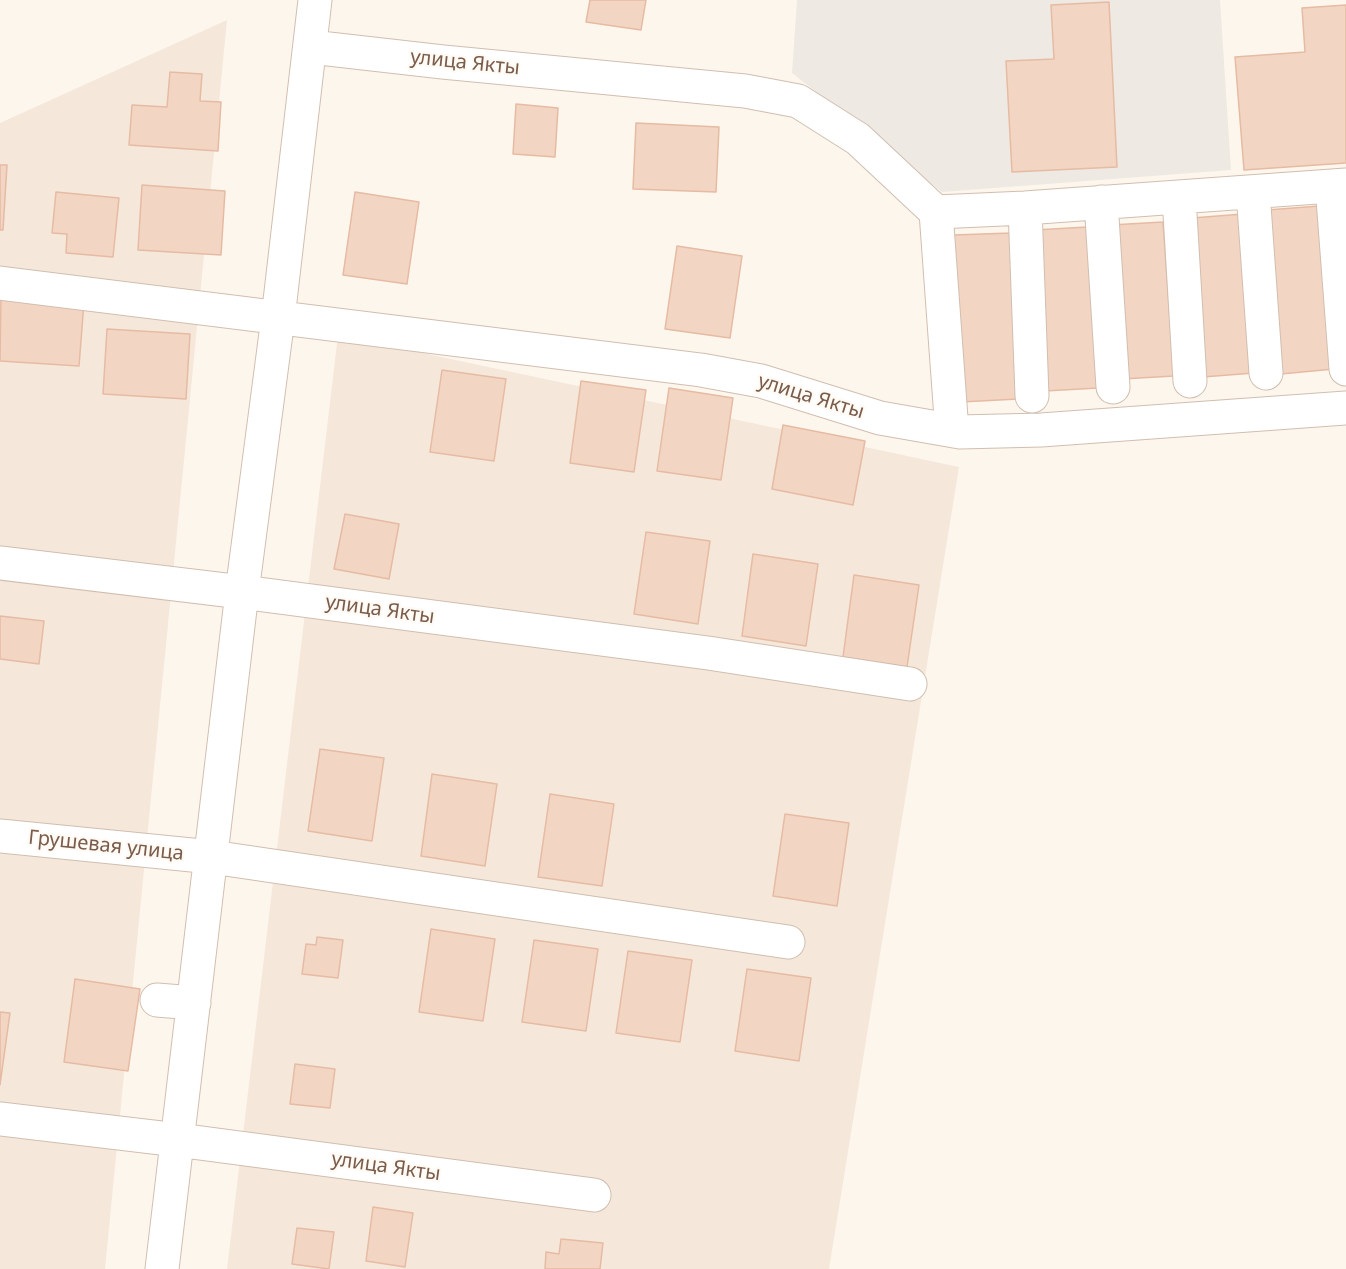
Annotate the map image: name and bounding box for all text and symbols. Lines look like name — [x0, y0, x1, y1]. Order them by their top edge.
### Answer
street label: улица Якты — [409, 45, 521, 81]
street label: улица Якты — [755, 369, 867, 425]
street label: улица Якты — [324, 590, 436, 630]
street label: Грушевая улица — [27, 826, 185, 866]
street label: улица Якты — [330, 1147, 442, 1187]

